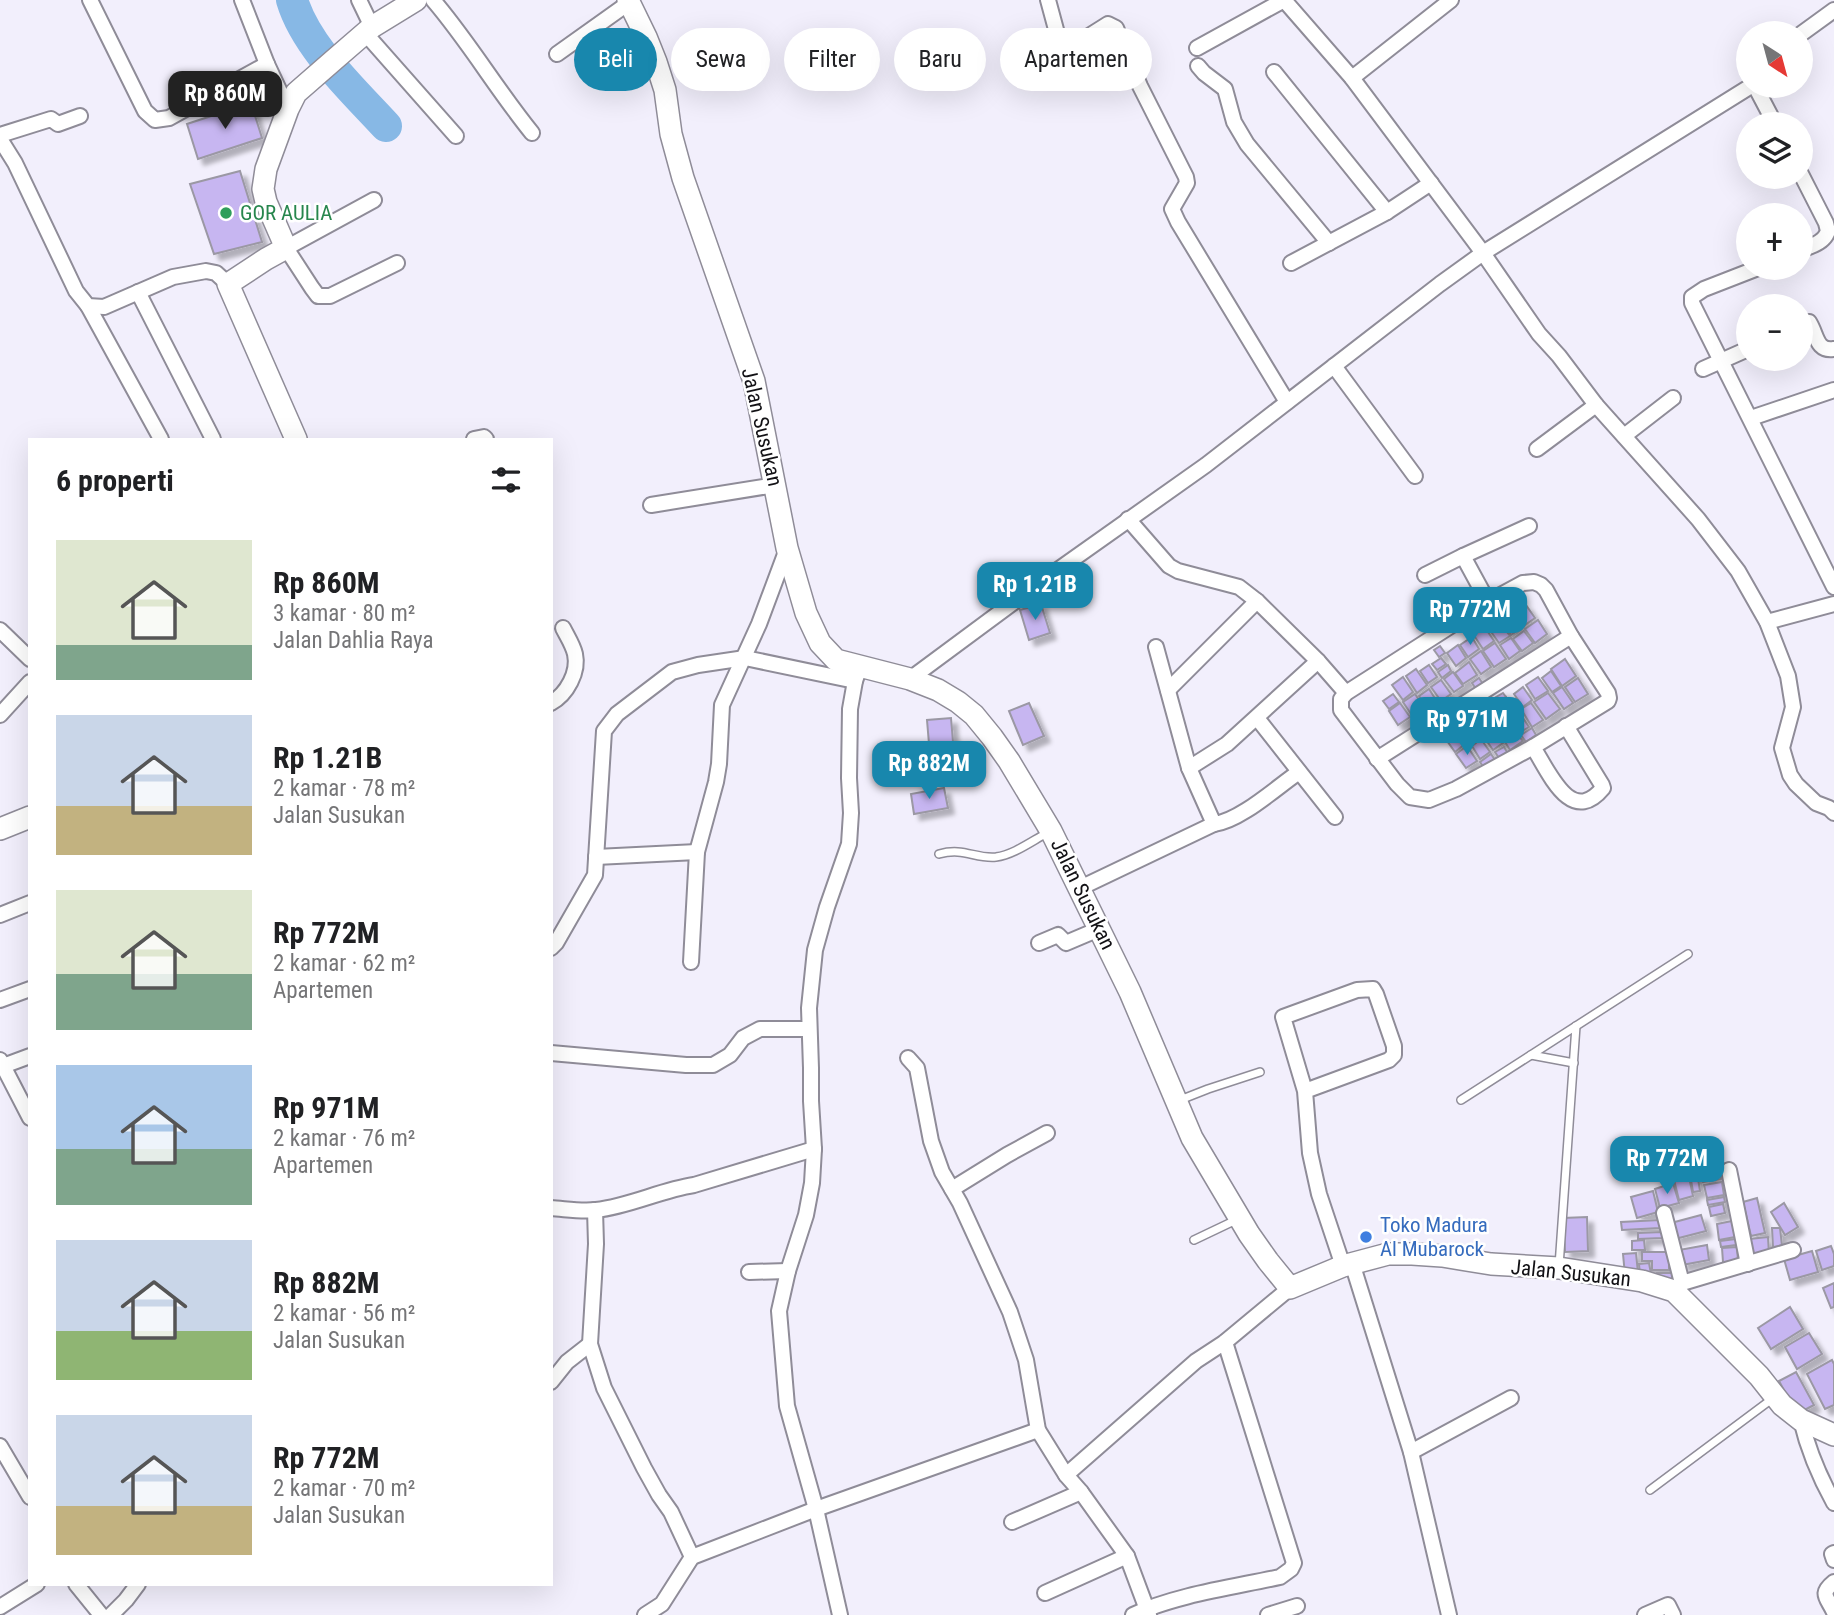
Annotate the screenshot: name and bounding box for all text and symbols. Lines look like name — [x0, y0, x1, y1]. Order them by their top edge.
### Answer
north arrow — [1736, 21, 1813, 98]
map controls — [1736, 21, 1813, 371]
chip: Beli — [574, 28, 657, 91]
chip: Sewa — [671, 28, 770, 91]
chip: Filter — [784, 28, 880, 91]
chip: Baru — [894, 28, 986, 91]
chip: Apartemen — [1000, 28, 1152, 91]
pin: Rp 860M — [160, 72, 290, 131]
text: Rp 860M — [184, 80, 266, 107]
button: layers — [1736, 112, 1813, 189]
place label: GOR AULIA — [240, 201, 332, 225]
button: + — [1736, 203, 1813, 280]
marker: GOR AULIA — [218, 205, 234, 221]
button: − — [1736, 294, 1813, 371]
street label: Jalan Susukan — [737, 366, 787, 488]
icon: filters — [487, 461, 525, 499]
text: 6 properti — [56, 463, 174, 498]
pin: Rp 1.21B — [963, 562, 1107, 622]
text: Rp 860M — [273, 565, 380, 600]
icon: home — [112, 568, 196, 652]
text: Rp 1.21B — [993, 571, 1077, 598]
pin: Rp 772M — [1405, 588, 1535, 647]
text: Rp 772M — [1429, 596, 1511, 623]
text: 3 kamar · 80 m² — [273, 600, 415, 627]
text: Jalan Dahlia Raya — [273, 627, 433, 654]
pin: Rp 971M — [1402, 698, 1532, 757]
text: Rp 971M — [1426, 706, 1508, 733]
text: Rp 1.21B — [273, 740, 382, 775]
pin: Rp 882M — [864, 742, 994, 801]
icon: home — [112, 743, 196, 827]
text: Rp 882M — [888, 750, 970, 777]
text: 2 kamar · 78 m² — [273, 775, 415, 802]
text: Jalan Susukan — [273, 802, 405, 829]
street label: Jalan Susukan — [1046, 835, 1120, 953]
text: Rp 772M — [273, 915, 380, 950]
icon: home — [112, 918, 196, 1002]
text: 2 kamar · 62 m² — [273, 950, 415, 977]
text: Apartemen — [273, 977, 373, 1004]
text: Rp 971M — [273, 1090, 380, 1125]
icon: home — [112, 1093, 196, 1177]
text: 2 kamar · 76 m² — [273, 1125, 415, 1152]
pin: Rp 772M — [1602, 1136, 1732, 1196]
text: Rp 772M — [1626, 1145, 1708, 1172]
text: Apartemen — [273, 1152, 373, 1179]
place label: Toko Madura Al Mubarock — [1380, 1213, 1488, 1261]
marker: Toko Madura Al Mubarock — [1358, 1229, 1374, 1245]
street label: Jalan Susukan — [1510, 1255, 1632, 1291]
text: Rp 882M — [273, 1265, 380, 1300]
icon: home — [112, 1268, 196, 1352]
text: 2 kamar · 56 m² — [273, 1300, 415, 1327]
text: Jalan Susukan — [273, 1327, 405, 1354]
text: Rp 772M — [273, 1440, 380, 1475]
icon: home — [112, 1443, 196, 1527]
text: 2 kamar · 70 m² — [273, 1475, 415, 1502]
text: Jalan Susukan — [273, 1502, 405, 1529]

